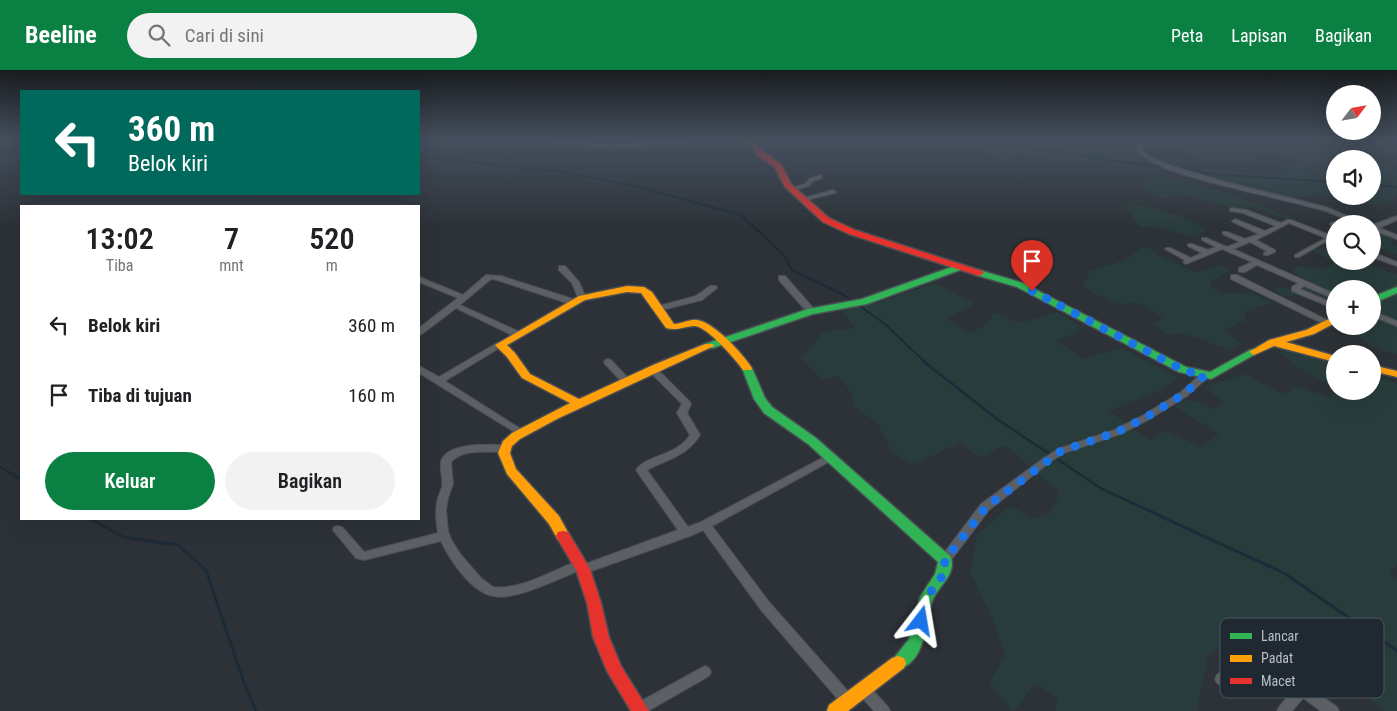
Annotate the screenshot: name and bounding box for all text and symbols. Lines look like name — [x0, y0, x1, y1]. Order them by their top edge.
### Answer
search box — [127, 13, 477, 58]
text: Beeline — [25, 21, 97, 49]
icon: search — [145, 21, 173, 49]
text: Cari di sini — [185, 24, 264, 47]
text: Peta — [1171, 25, 1203, 46]
text: Lapisan — [1231, 25, 1287, 46]
text: Bagikan — [1315, 25, 1372, 46]
north arrow — [1326, 85, 1381, 140]
map controls — [1326, 85, 1381, 400]
text: 360 m — [128, 109, 215, 150]
icon: left — [45, 110, 110, 175]
button: sound — [1326, 150, 1381, 205]
text: Belok kiri — [128, 151, 208, 176]
button: search — [1326, 215, 1381, 270]
text: 13:02 — [85, 221, 154, 256]
text: 7 — [224, 221, 239, 256]
text: 520 — [309, 221, 354, 256]
pin — [1011, 240, 1053, 291]
icon: arrive — [1018, 247, 1046, 275]
text: Tiba — [106, 256, 133, 275]
text: mnt — [219, 256, 244, 275]
text: m — [326, 256, 338, 275]
button: + — [1326, 280, 1381, 335]
icon: left — [45, 311, 73, 339]
text: Belok kiri — [88, 314, 160, 337]
text: 360 m — [348, 314, 395, 337]
button: − — [1326, 345, 1381, 400]
icon: arrive — [45, 381, 73, 409]
text: Tiba di tujuan — [88, 384, 192, 407]
text: 160 m — [348, 384, 395, 407]
button: Keluar — [45, 452, 215, 510]
button: Bagikan — [225, 452, 395, 510]
position arrow — [894, 594, 946, 646]
legend — [1220, 618, 1384, 698]
text: Lancar — [1261, 628, 1299, 644]
text: Padat — [1261, 650, 1293, 666]
text: Macet — [1261, 673, 1295, 689]

